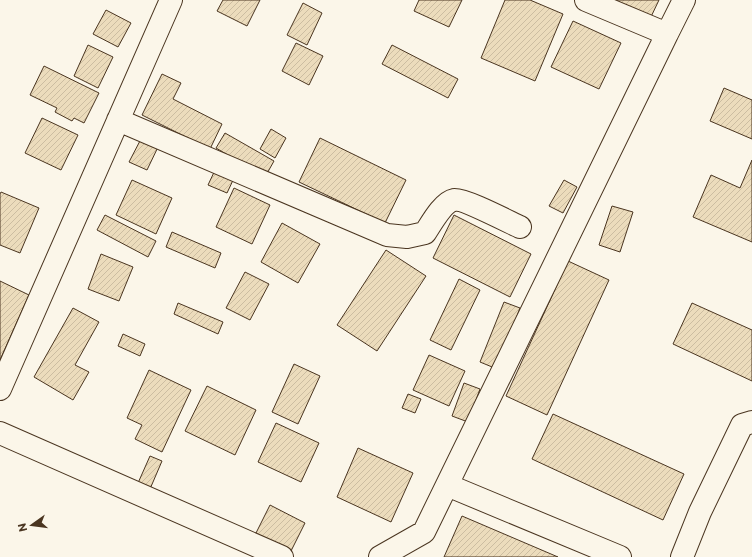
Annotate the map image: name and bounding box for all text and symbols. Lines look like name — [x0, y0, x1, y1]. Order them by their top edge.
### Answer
north arrow — [12, 505, 52, 545]
text: N — [15, 522, 29, 533]

